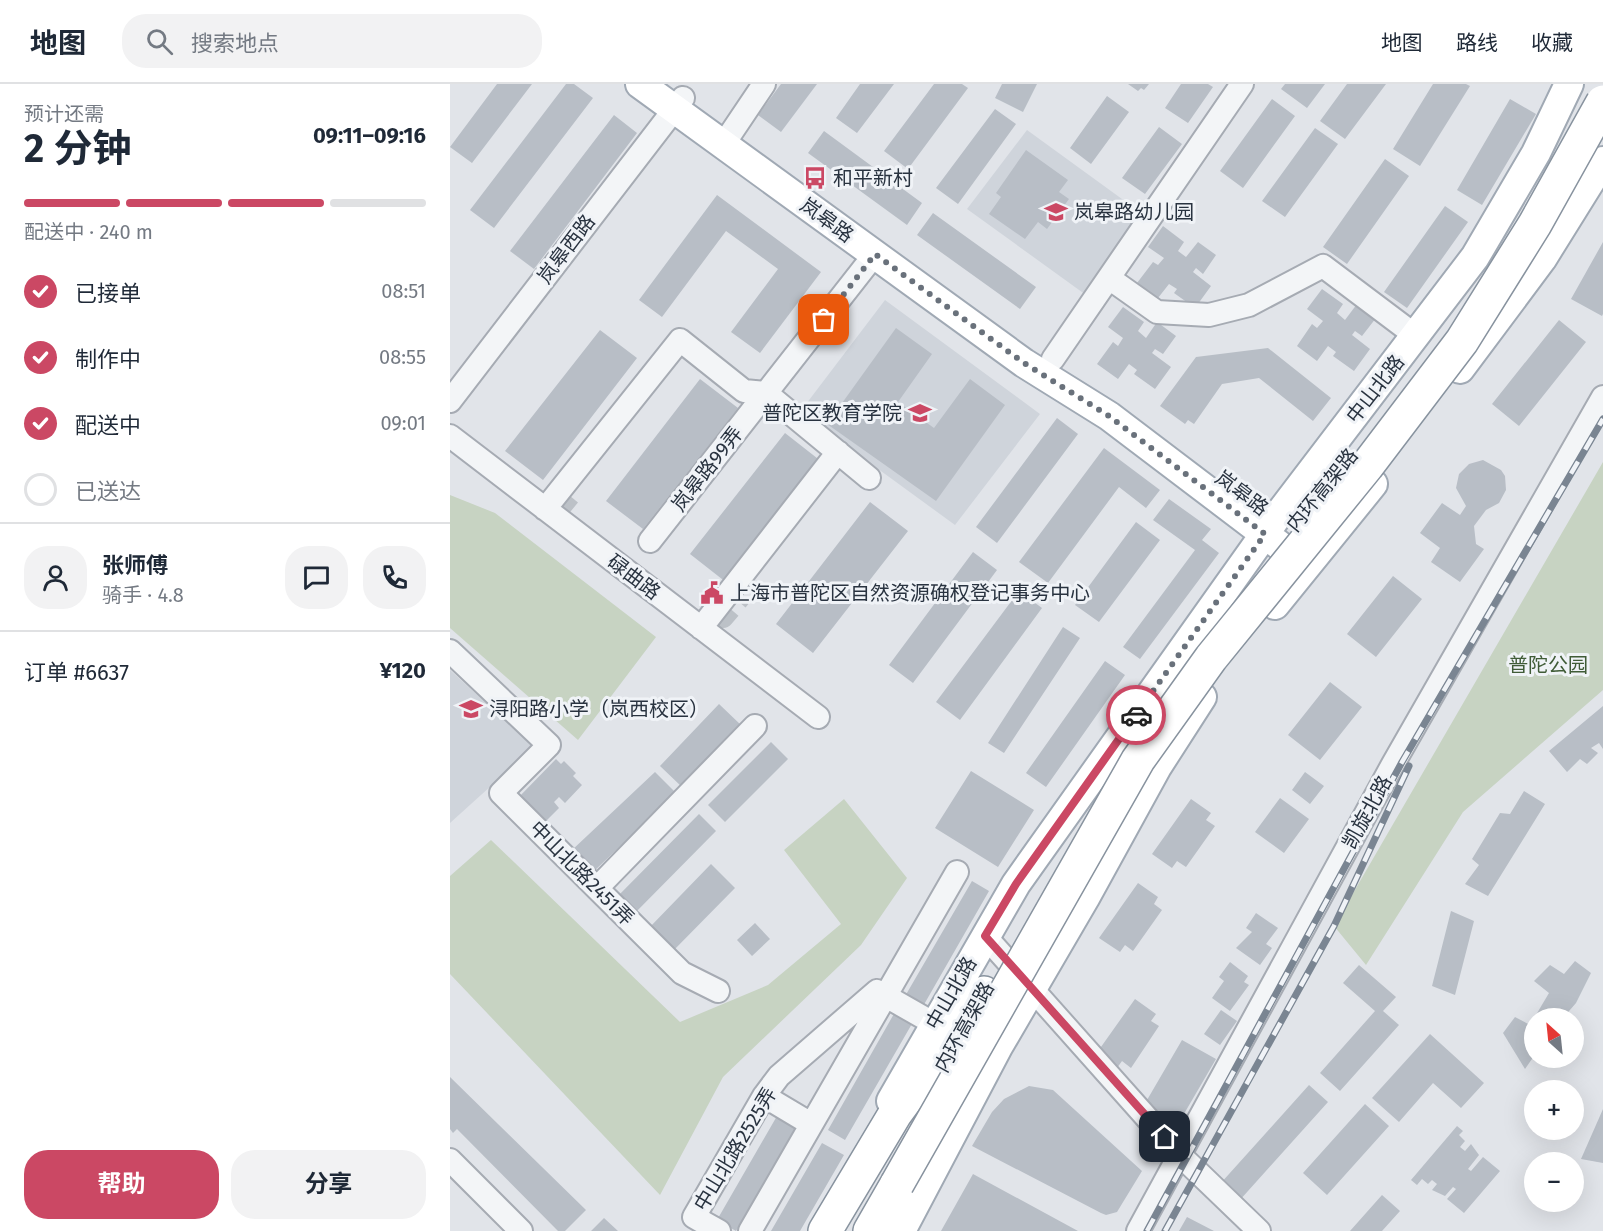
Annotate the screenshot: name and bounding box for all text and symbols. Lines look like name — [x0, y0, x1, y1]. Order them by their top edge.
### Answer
search box — [122, 14, 542, 68]
icon: search — [143, 25, 176, 58]
text: 地图 — [30, 27, 86, 60]
text: 搜索地点 — [191, 30, 279, 57]
text: 地图 — [1381, 30, 1423, 56]
text: 路线 — [1456, 30, 1498, 56]
text: 收藏 — [1531, 30, 1573, 56]
text: 预计还需 — [24, 102, 104, 126]
text: 09:11–09:16 — [313, 122, 426, 149]
text: 2 分钟 — [24, 126, 131, 172]
bus stop icon: 和平新村 — [802, 165, 828, 191]
place label: 和平新村 — [833, 166, 913, 190]
street label: 岚皋路 — [796, 193, 858, 247]
school or university icon: 岚皋路幼儿园 — [1043, 199, 1069, 225]
place label: 岚皋路幼儿园 — [1074, 200, 1194, 224]
street label: 岚皋西路 — [532, 210, 600, 288]
text: 配送中 · 240 m — [24, 220, 153, 244]
icon: check — [24, 275, 57, 308]
text: 08:51 — [381, 279, 426, 303]
text: 已接单 — [75, 280, 141, 307]
pin — [798, 294, 849, 345]
icon: bag — [807, 303, 840, 336]
icon: check — [24, 341, 57, 374]
text: 08:55 — [379, 345, 426, 369]
text: 制作中 — [75, 346, 141, 373]
street label: 中山北路 — [1341, 350, 1409, 428]
school or university icon: 普陀区教育学院 — [907, 400, 933, 426]
place label: 普陀区教育学院 — [762, 401, 902, 425]
icon: check — [24, 407, 57, 440]
text: 09:01 — [380, 411, 426, 435]
text: 配送中 — [75, 412, 141, 439]
street label: 岚皋路99弄 — [666, 422, 748, 516]
street label: 内环高架路 — [1281, 444, 1363, 536]
street label: 岚皋路 — [1211, 465, 1273, 521]
text: 已送达 — [75, 478, 141, 505]
button: person — [24, 546, 87, 609]
button: chat — [285, 546, 348, 609]
button: phone — [363, 546, 426, 609]
street label: 碌曲路 — [603, 549, 665, 605]
text: 张师傅 — [102, 552, 168, 579]
public building icon: 上海市普陀区自然资源确权登记事务中心 — [699, 580, 725, 606]
place label: 上海市普陀区自然资源确权登记事务中心 — [730, 581, 1090, 605]
text: 骑手 · 4.8 — [102, 583, 184, 607]
park label: 普陀公园 — [1508, 653, 1588, 677]
text: ¥120 — [380, 657, 426, 684]
text: 订单 #6637 — [24, 659, 129, 686]
courier — [1106, 685, 1166, 745]
school or university icon: 浔阳路小学（岚西校区） — [458, 696, 484, 722]
place label: 浔阳路小学（岚西校区） — [489, 697, 709, 721]
icon: car — [1120, 699, 1153, 732]
street label: 凯旋北路 — [1337, 771, 1397, 853]
street label: 中山北路2451弄 — [525, 816, 639, 930]
street label: 中山北路 — [921, 952, 981, 1034]
street label: 内环高架路 — [929, 977, 999, 1077]
north arrow — [1524, 1008, 1584, 1068]
map controls — [1524, 1008, 1584, 1212]
button: + — [1524, 1080, 1584, 1140]
street label: 中山北路2525弄 — [689, 1083, 781, 1215]
pin — [1139, 1111, 1190, 1162]
icon: home — [1148, 1120, 1181, 1153]
button: 帮助 — [24, 1150, 219, 1219]
button: 分享 — [231, 1150, 426, 1219]
button: − — [1524, 1152, 1584, 1212]

